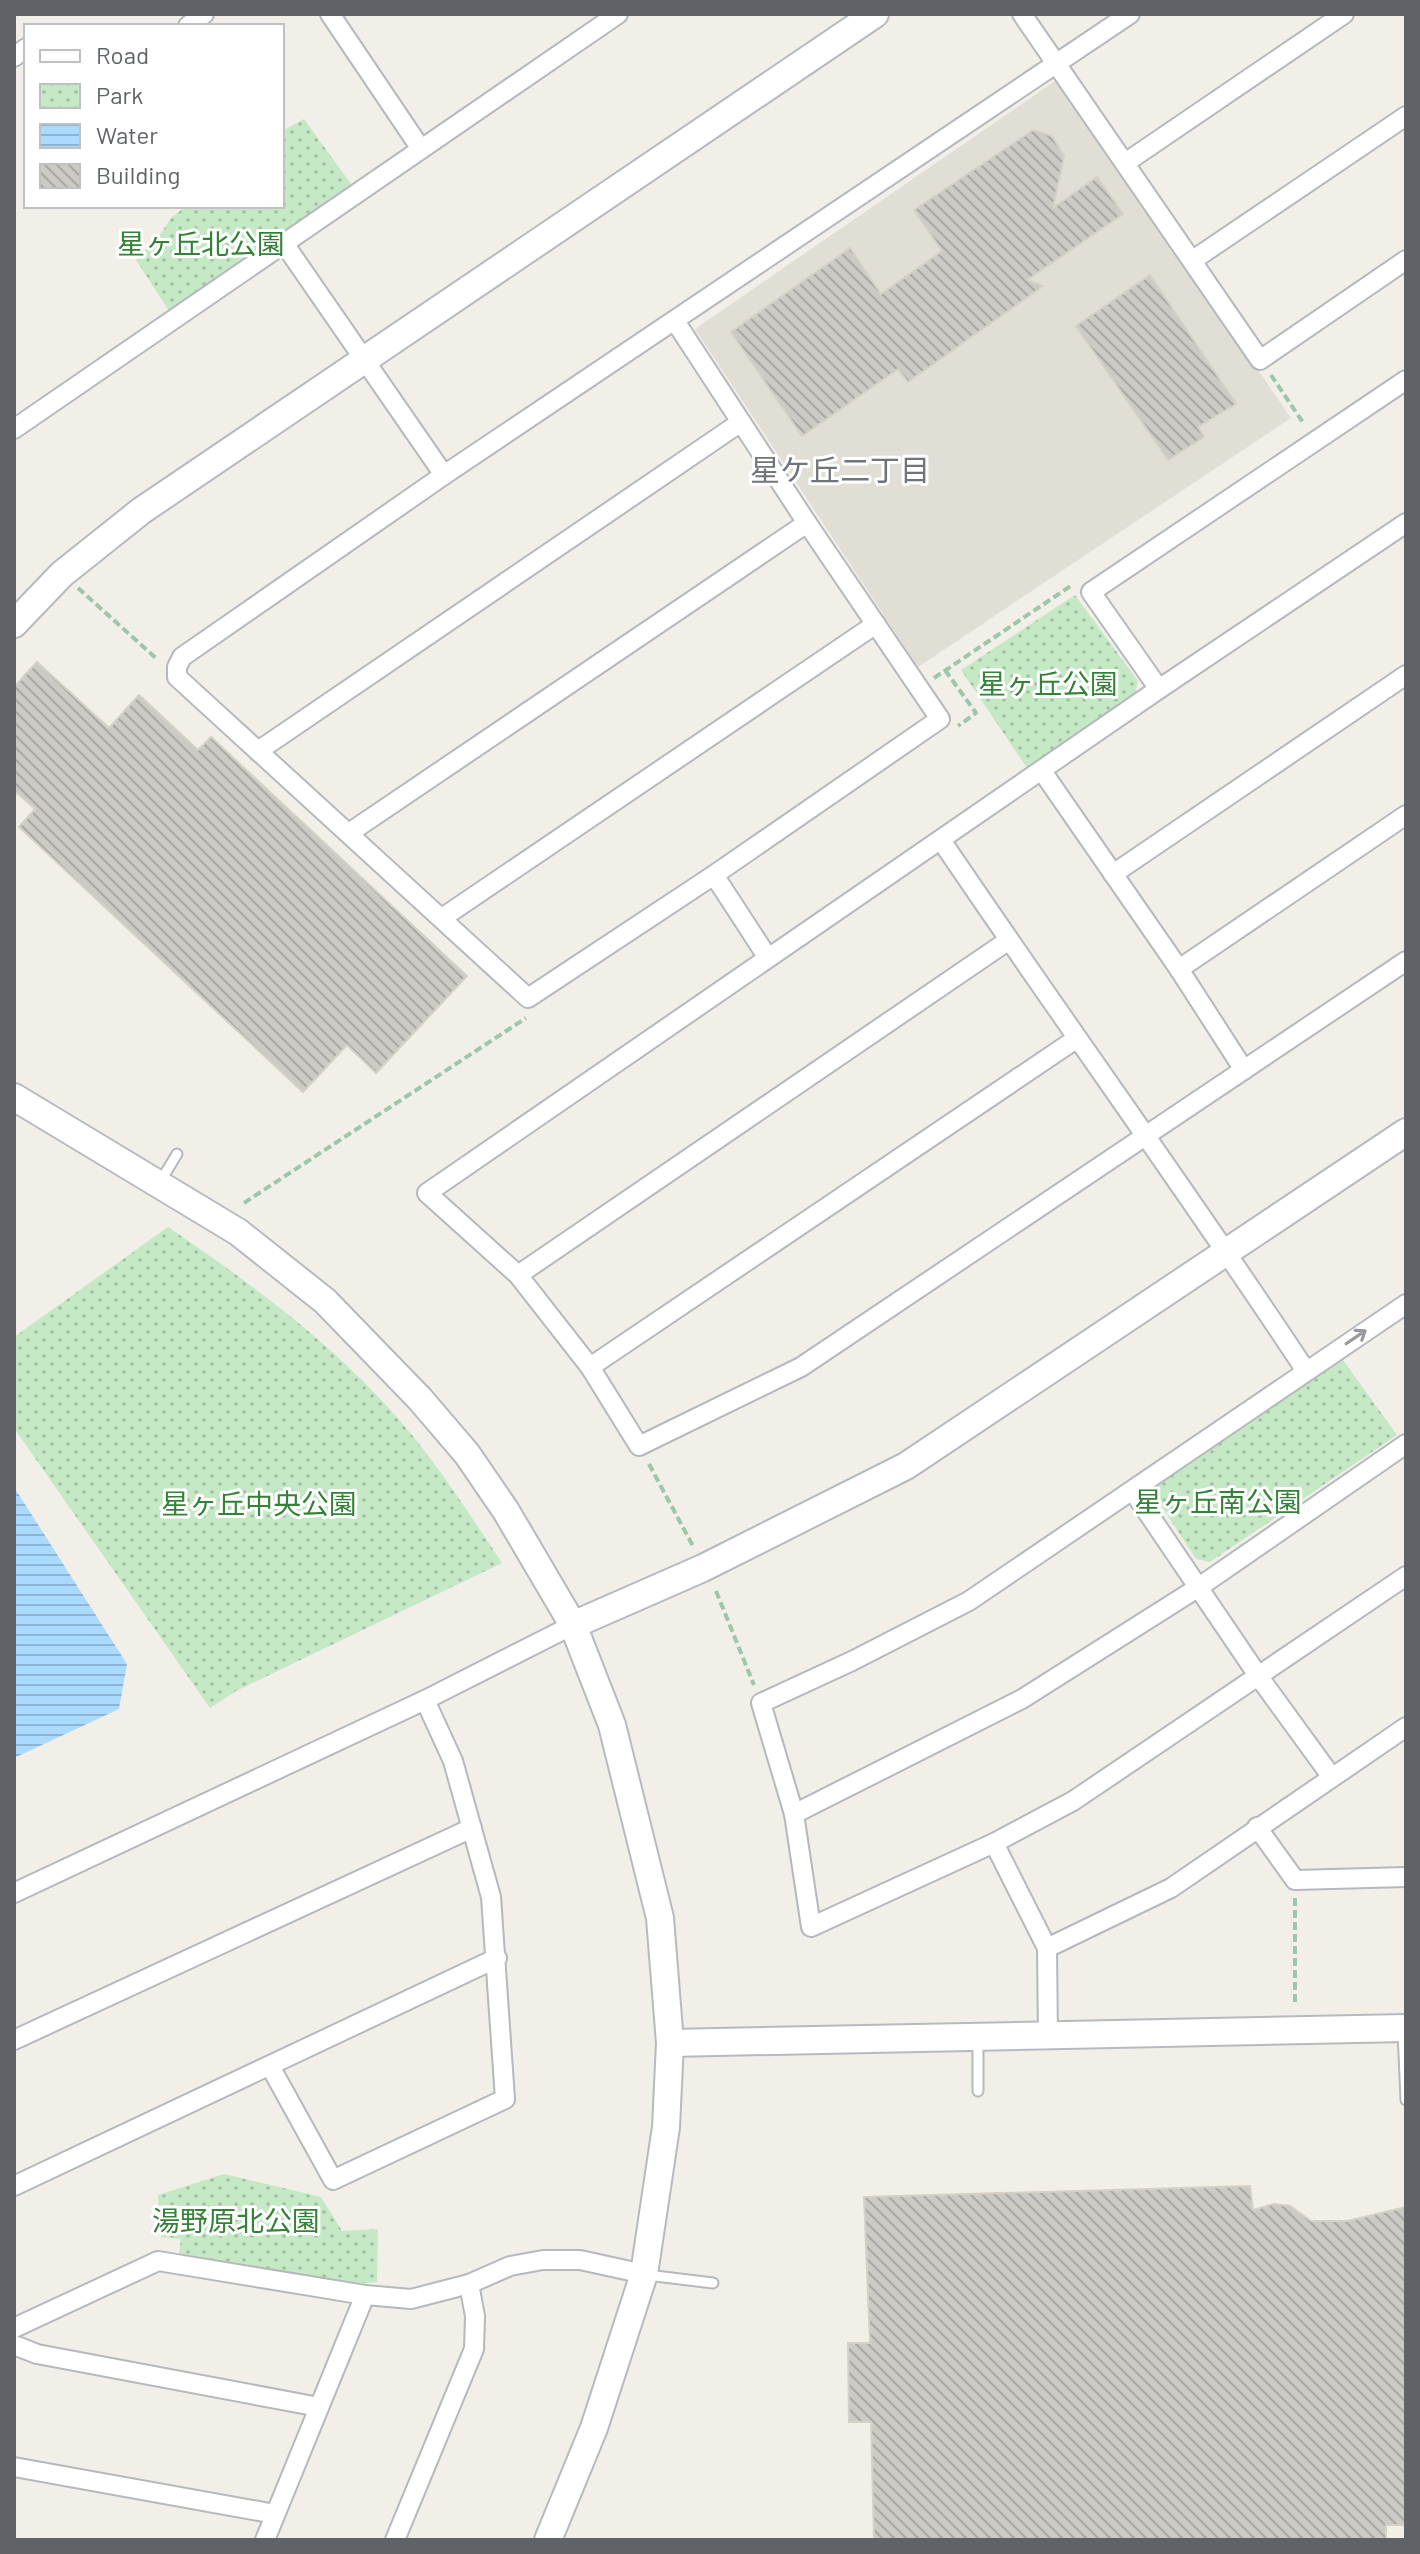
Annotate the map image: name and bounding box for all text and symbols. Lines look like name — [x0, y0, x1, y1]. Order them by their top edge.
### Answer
legend — [24, 24, 284, 208]
text: Road — [96, 40, 149, 69]
text: Park — [96, 80, 143, 109]
text: Water — [96, 120, 158, 149]
text: Building — [96, 160, 180, 189]
park label: 星ヶ丘北公園 — [117, 226, 285, 260]
district label: 星ケ丘二丁目 — [750, 451, 930, 487]
park label: 星ヶ丘公園 — [978, 666, 1118, 700]
one-way arrow — [1344, 1329, 1367, 1345]
park label: 星ヶ丘南公園 — [1134, 1484, 1302, 1518]
park label: 星ヶ丘中央公園 — [161, 1486, 357, 1520]
park label: 湯野原北公園 — [152, 2203, 320, 2237]

